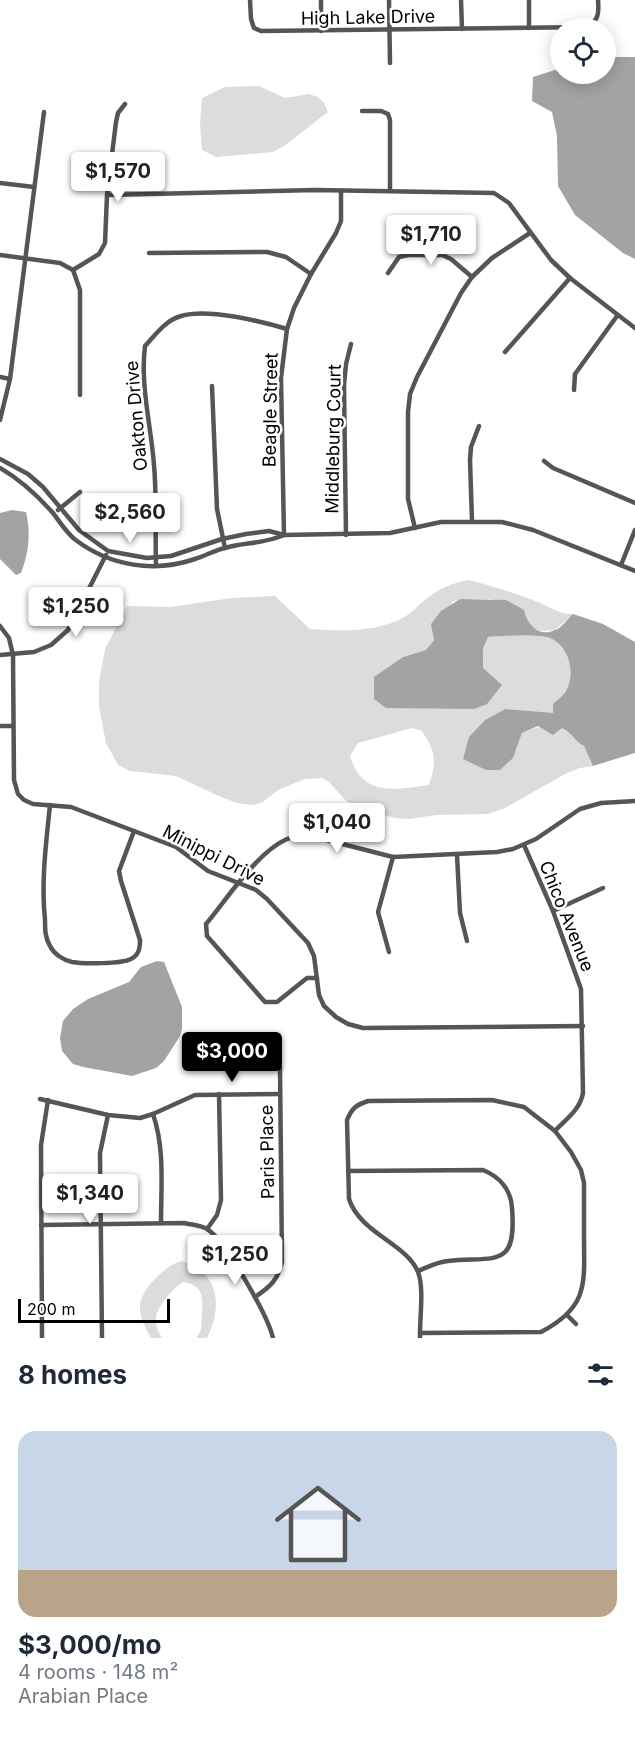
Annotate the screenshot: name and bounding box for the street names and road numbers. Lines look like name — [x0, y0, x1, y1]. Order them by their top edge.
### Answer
street label: High Lake Drive — [301, 5, 435, 29]
street label: Beagle Street — [259, 353, 281, 467]
street label: Oakton Drive — [121, 360, 151, 472]
street label: Middleburg Court — [321, 364, 345, 514]
street label: Minippi Drive — [159, 820, 269, 890]
street label: Chico Avenue — [535, 858, 599, 974]
street label: Paris Place — [256, 1105, 278, 1199]

